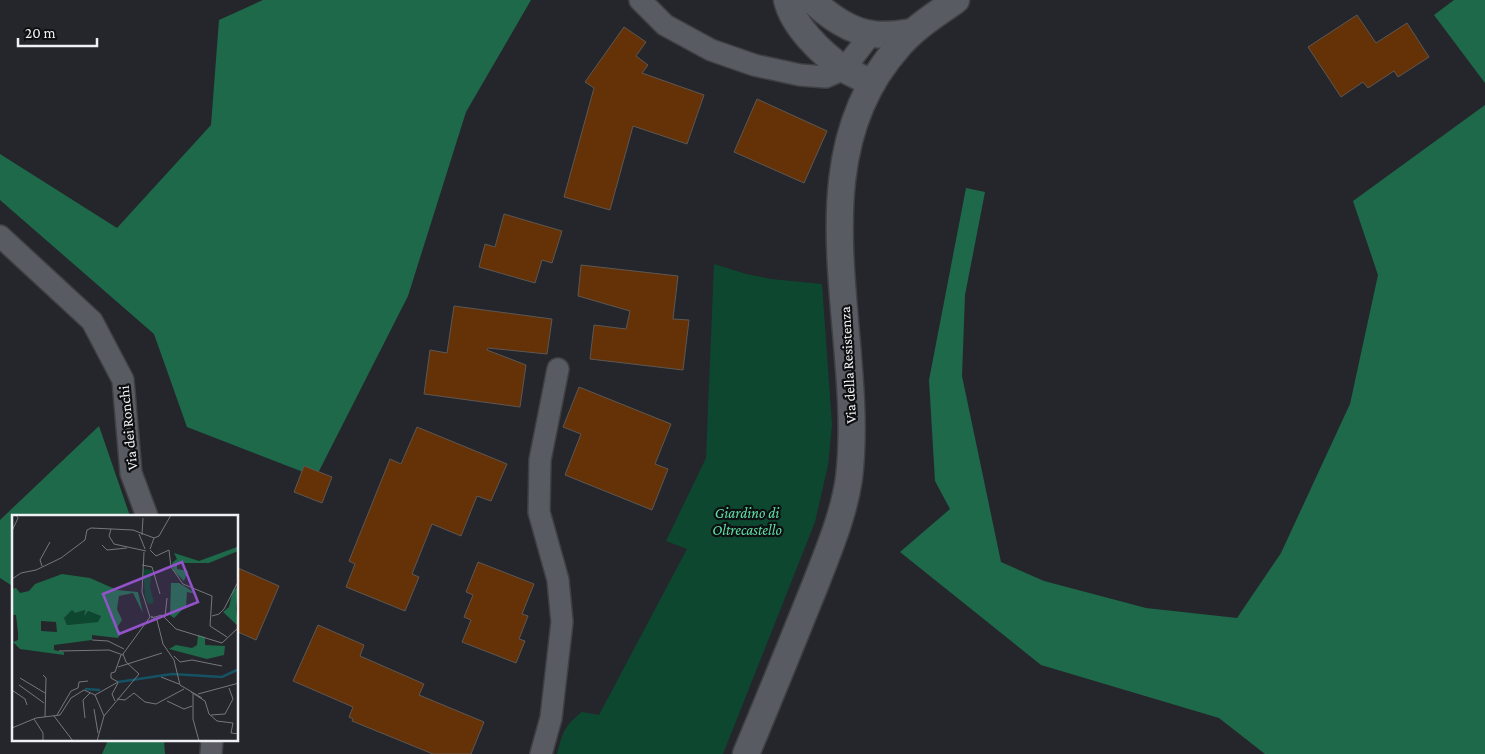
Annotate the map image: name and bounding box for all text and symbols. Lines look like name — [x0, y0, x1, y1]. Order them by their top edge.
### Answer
scale bar — [18, 15, 96, 47]
text: 20 m — [25, 25, 56, 41]
street label: Via della Resistenza — [837, 306, 859, 424]
street label: Via dei Ronchi — [116, 385, 140, 471]
park label: Giardino di Oltrecastello — [712, 505, 782, 538]
inset map — [12, 515, 239, 742]

